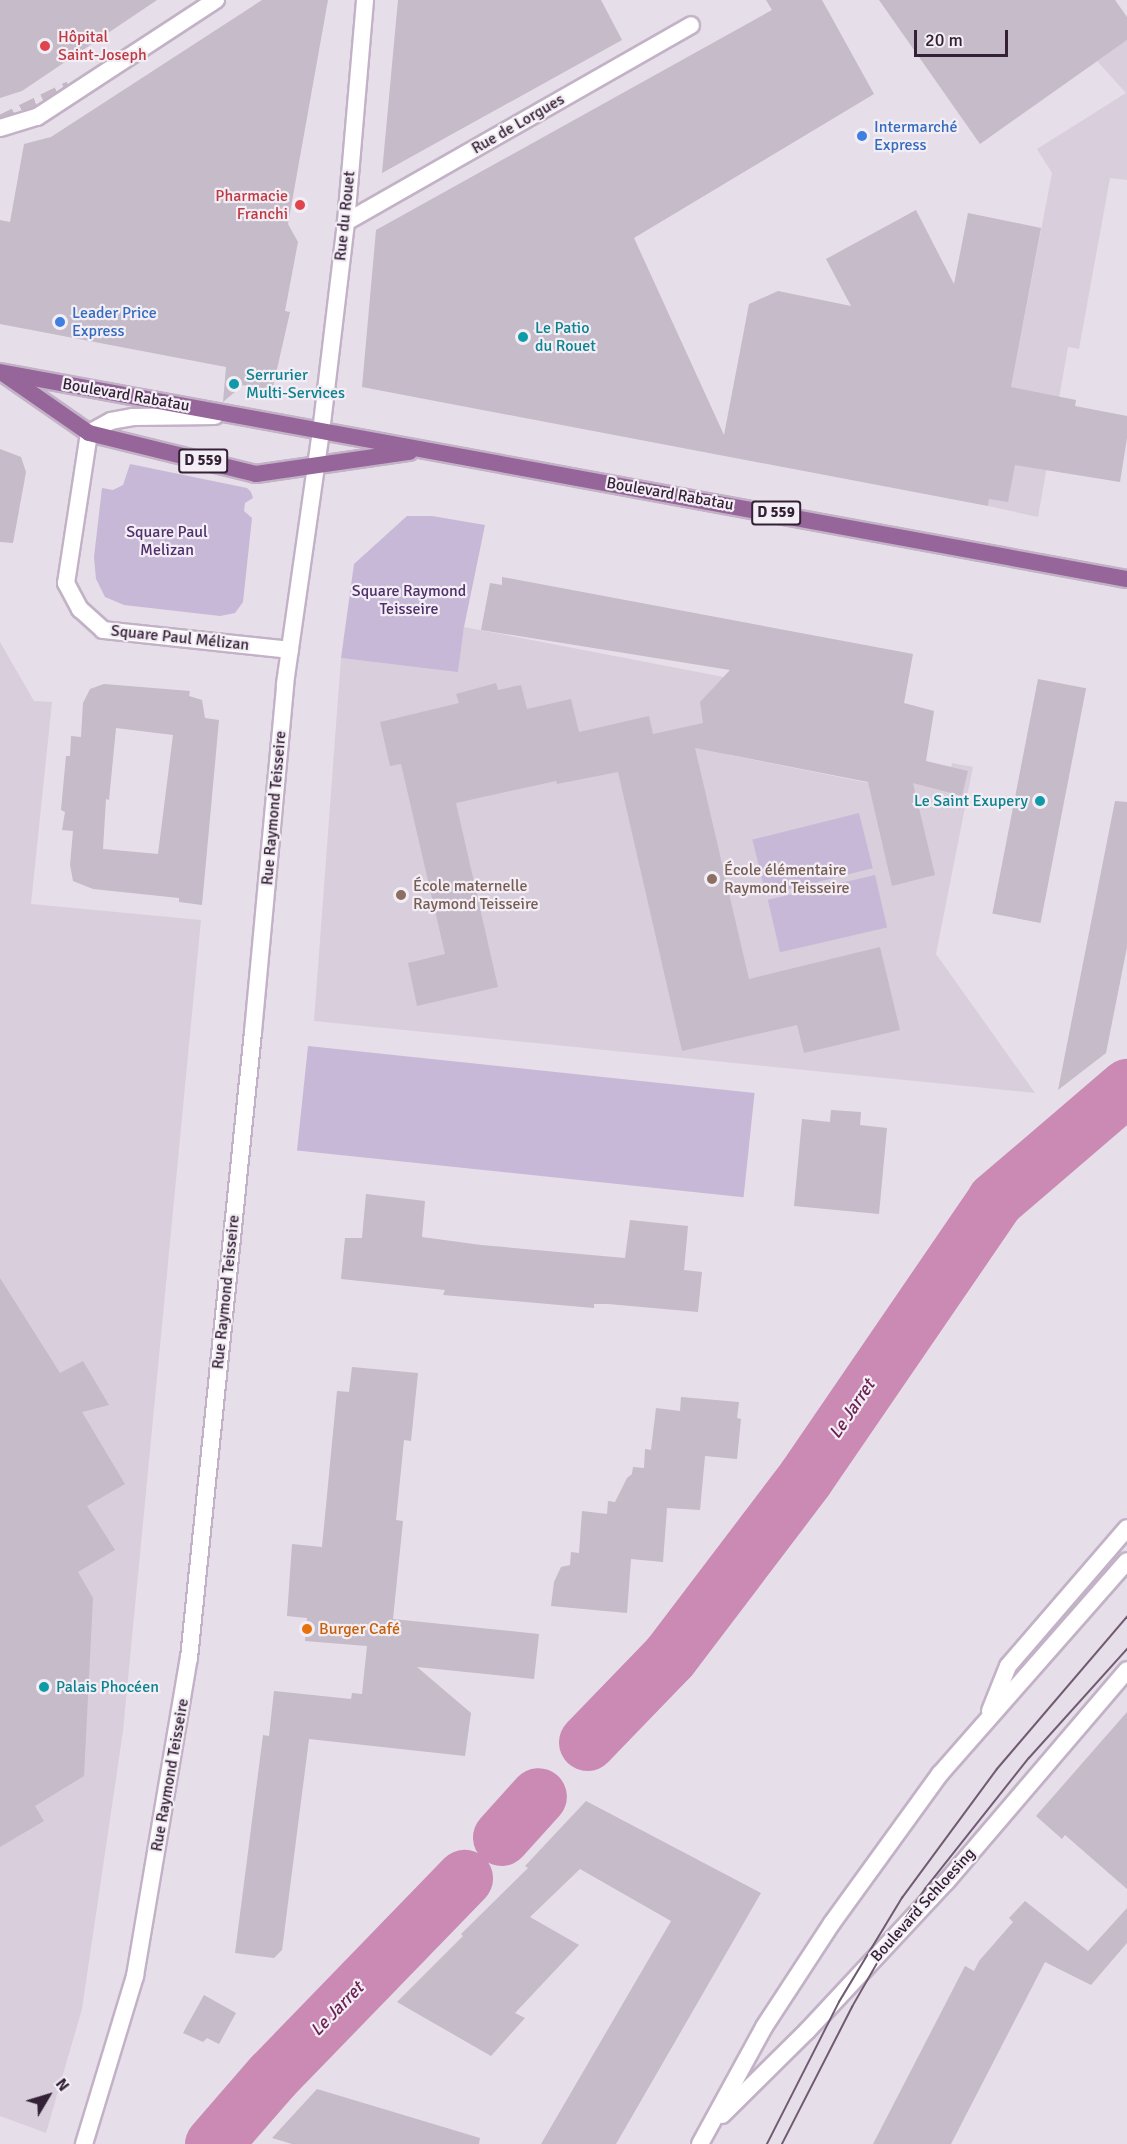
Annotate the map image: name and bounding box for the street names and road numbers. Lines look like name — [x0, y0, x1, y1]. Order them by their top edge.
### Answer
street label: Rue de Lorgues — [468, 90, 568, 158]
street label: Rue du Rouet — [331, 170, 359, 262]
street label: Boulevard Rabatau — [61, 374, 191, 416]
road number: D 559 — [178, 449, 228, 473]
street label: Boulevard Rabatau — [605, 473, 735, 515]
road number: D 559 — [750, 501, 802, 525]
street label: Square Paul Mélizan — [110, 621, 250, 655]
street label: Rue Raymond Teisseire — [258, 730, 290, 886]
street label: Rue Raymond Teisseire — [208, 1214, 244, 1370]
street label: Rue Raymond Teisseire — [147, 1697, 193, 1853]
street label: Boulevard Schloesing — [867, 1844, 979, 1966]

